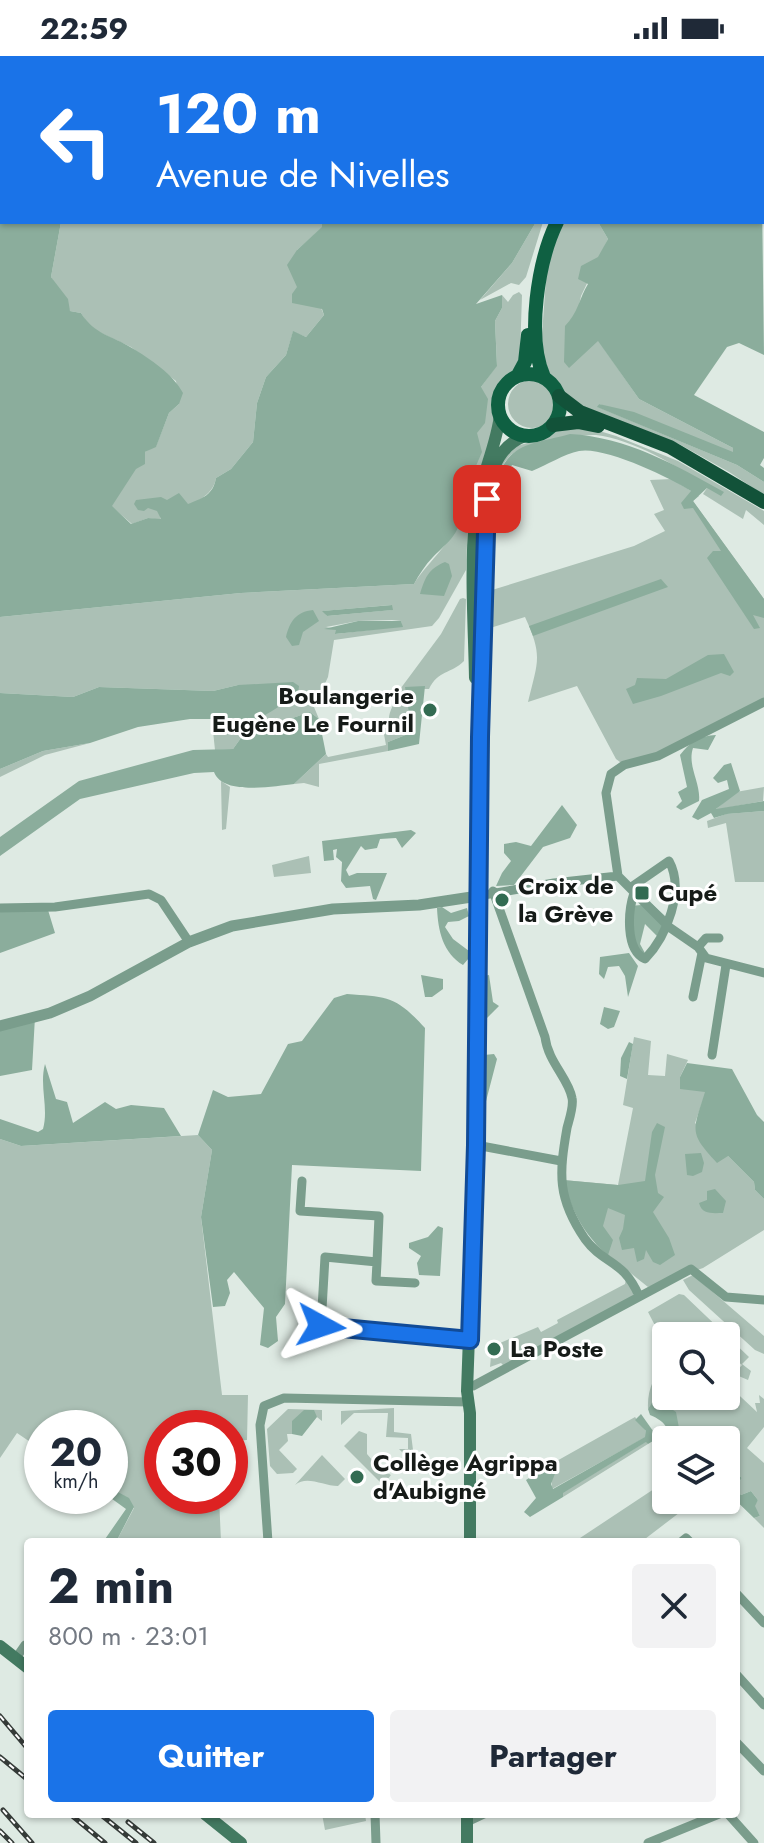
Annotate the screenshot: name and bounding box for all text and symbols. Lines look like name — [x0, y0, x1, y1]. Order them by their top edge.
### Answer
text: 22:59 — [40, 7, 128, 50]
text: 120 m — [156, 73, 321, 154]
icon: left — [24, 88, 128, 192]
text: Avenue de Nivelles — [156, 148, 450, 200]
pin — [453, 465, 521, 533]
icon: arrive — [465, 477, 509, 521]
place label: Boulangerie Eugène Le Fournil — [212, 678, 414, 741]
marker: Boulangerie Eugène Le Fournil — [421, 701, 439, 719]
place label: Croix de la Grève — [518, 868, 614, 931]
place label: Cupé — [658, 875, 717, 910]
marker: Cupé — [633, 884, 651, 902]
marker: Croix de la Grève — [493, 891, 511, 909]
position arrow — [279, 1284, 363, 1368]
map controls — [652, 1322, 740, 1514]
button: search — [652, 1322, 740, 1410]
place label: La Poste — [510, 1331, 604, 1366]
marker: La Poste — [485, 1340, 503, 1358]
speed limit sign: 30 — [144, 1410, 248, 1514]
text: 20 — [50, 1423, 102, 1481]
button: layers — [652, 1426, 740, 1514]
place label: Collège Agrippa d'Aubigné — [373, 1445, 558, 1508]
text: km/h — [53, 1467, 99, 1496]
marker: Collège Agrippa d'Aubigné — [348, 1468, 366, 1486]
text: 2 min — [48, 1552, 174, 1621]
button: close — [632, 1564, 716, 1648]
text: 800 m · 23:01 — [48, 1617, 209, 1655]
button: Quitter — [48, 1710, 374, 1802]
button: Partager — [390, 1710, 716, 1802]

